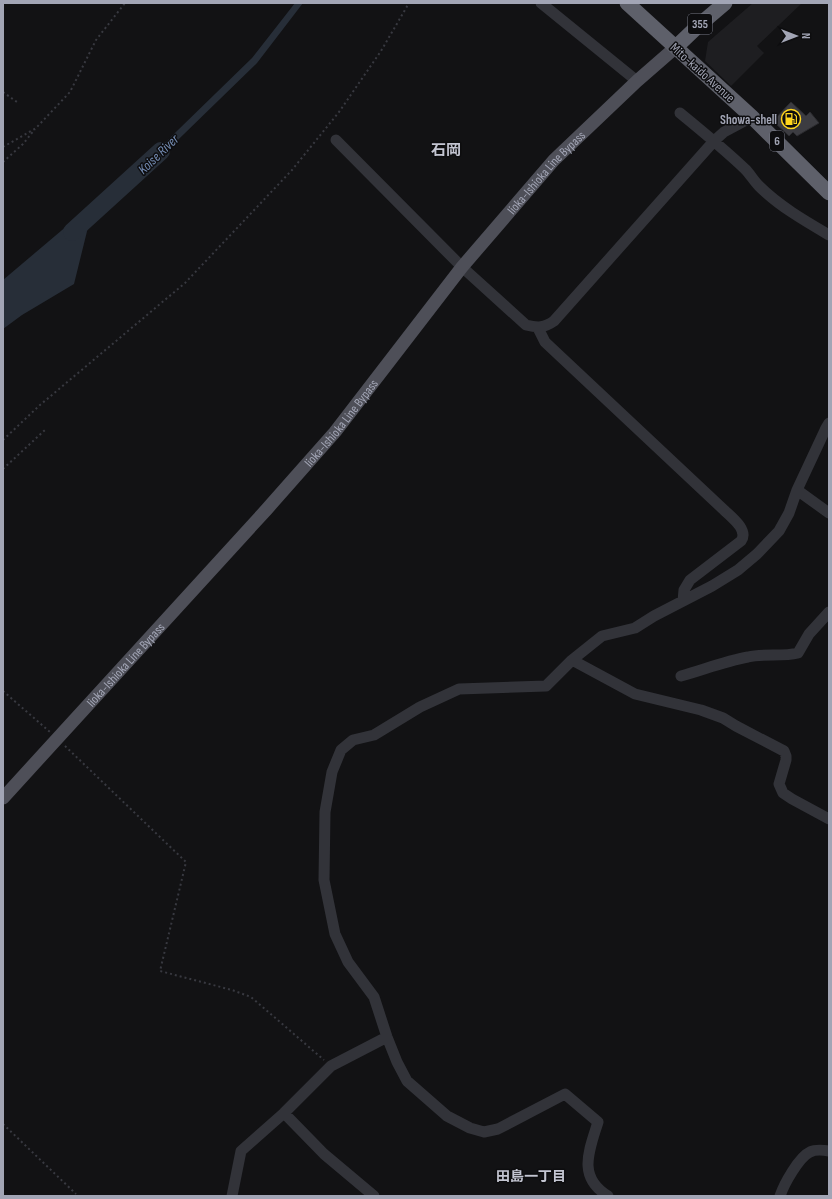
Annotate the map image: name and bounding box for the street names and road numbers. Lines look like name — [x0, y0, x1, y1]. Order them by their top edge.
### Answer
road number: 355 — [688, 14, 712, 34]
street label: Mito-kaido Avenue — [667, 40, 738, 106]
street label: Iioka-Ishioka Line Bypass — [504, 127, 589, 218]
road number: 6 — [770, 131, 784, 151]
street label: Iioka-Ishioka Line Bypass — [301, 376, 382, 470]
street label: Iioka-Ishioka Line Bypass — [83, 619, 169, 710]

